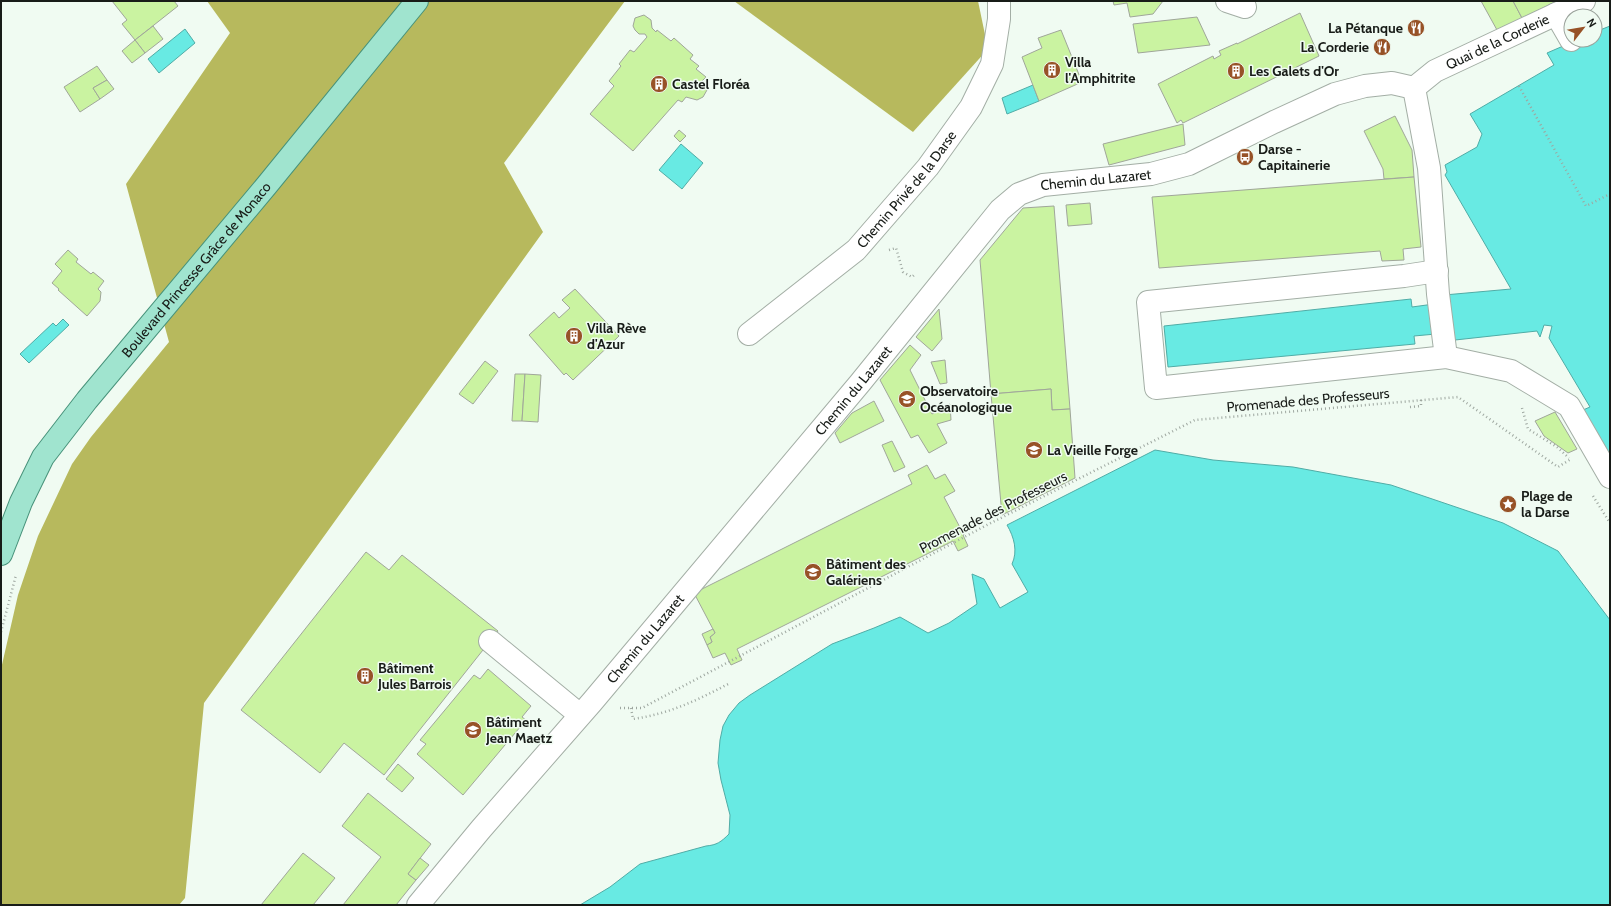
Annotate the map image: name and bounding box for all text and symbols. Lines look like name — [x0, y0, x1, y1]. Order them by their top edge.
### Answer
north arrow — [1563, 8, 1603, 48]
street label: Quai de la Corderie — [1443, 10, 1552, 74]
text: N — [1584, 16, 1600, 30]
restaurant icon: La Pétanque — [1406, 18, 1426, 38]
place label: La Pétanque — [1328, 19, 1403, 37]
restaurant icon: La Corderie — [1372, 37, 1392, 57]
place label: La Corderie — [1301, 38, 1369, 56]
place label: Villa l'Amphitrite — [1065, 53, 1135, 87]
building icon: Villa l'Amphitrite — [1042, 60, 1062, 80]
building icon: Les Galets d'Or — [1226, 61, 1246, 81]
place label: Les Galets d'Or — [1249, 62, 1339, 80]
building icon: Castel Floréa — [649, 74, 669, 94]
place label: Castel Floréa — [672, 75, 750, 93]
street label: Chemin Privé de la Darse — [853, 127, 960, 252]
place label: Darse - Capitainerie — [1258, 140, 1330, 174]
bus stop icon: Darse - Capitainerie — [1235, 147, 1255, 167]
street label: Chemin du Lazaret — [1039, 165, 1152, 194]
street label: Boulevard Princesse Grâce de Monaco — [118, 178, 275, 361]
place label: Villa Rève d'Azur — [587, 319, 646, 353]
building icon: Villa Rève d'Azur — [564, 326, 584, 346]
street label: Chemin du Lazaret — [811, 342, 896, 439]
place label: Observatoire Océanologique — [920, 382, 1012, 416]
street label: Promenade des Professeurs — [1226, 384, 1390, 416]
school or university icon: Observatoire Océanologique — [897, 389, 917, 409]
school or university icon: La Vieille Forge — [1024, 440, 1044, 460]
place label: La Vieille Forge — [1047, 441, 1138, 459]
street label: Promenade des Professeurs — [916, 467, 1070, 557]
place label: Plage de la Darse — [1521, 487, 1572, 521]
place icon: Plage de la Darse — [1498, 494, 1518, 514]
place label: Bâtiment des Galériens — [826, 555, 906, 589]
school or university icon: Bâtiment des Galériens — [803, 562, 823, 582]
street label: Chemin du Lazaret — [603, 590, 688, 687]
place label: Bâtiment Jules Barrois — [377, 659, 452, 693]
building icon: Bâtiment Jules Barrois — [355, 666, 375, 686]
place label: Bâtiment Jean Maetz — [485, 713, 552, 747]
school or university icon: Bâtiment Jean Maetz — [463, 720, 483, 740]

